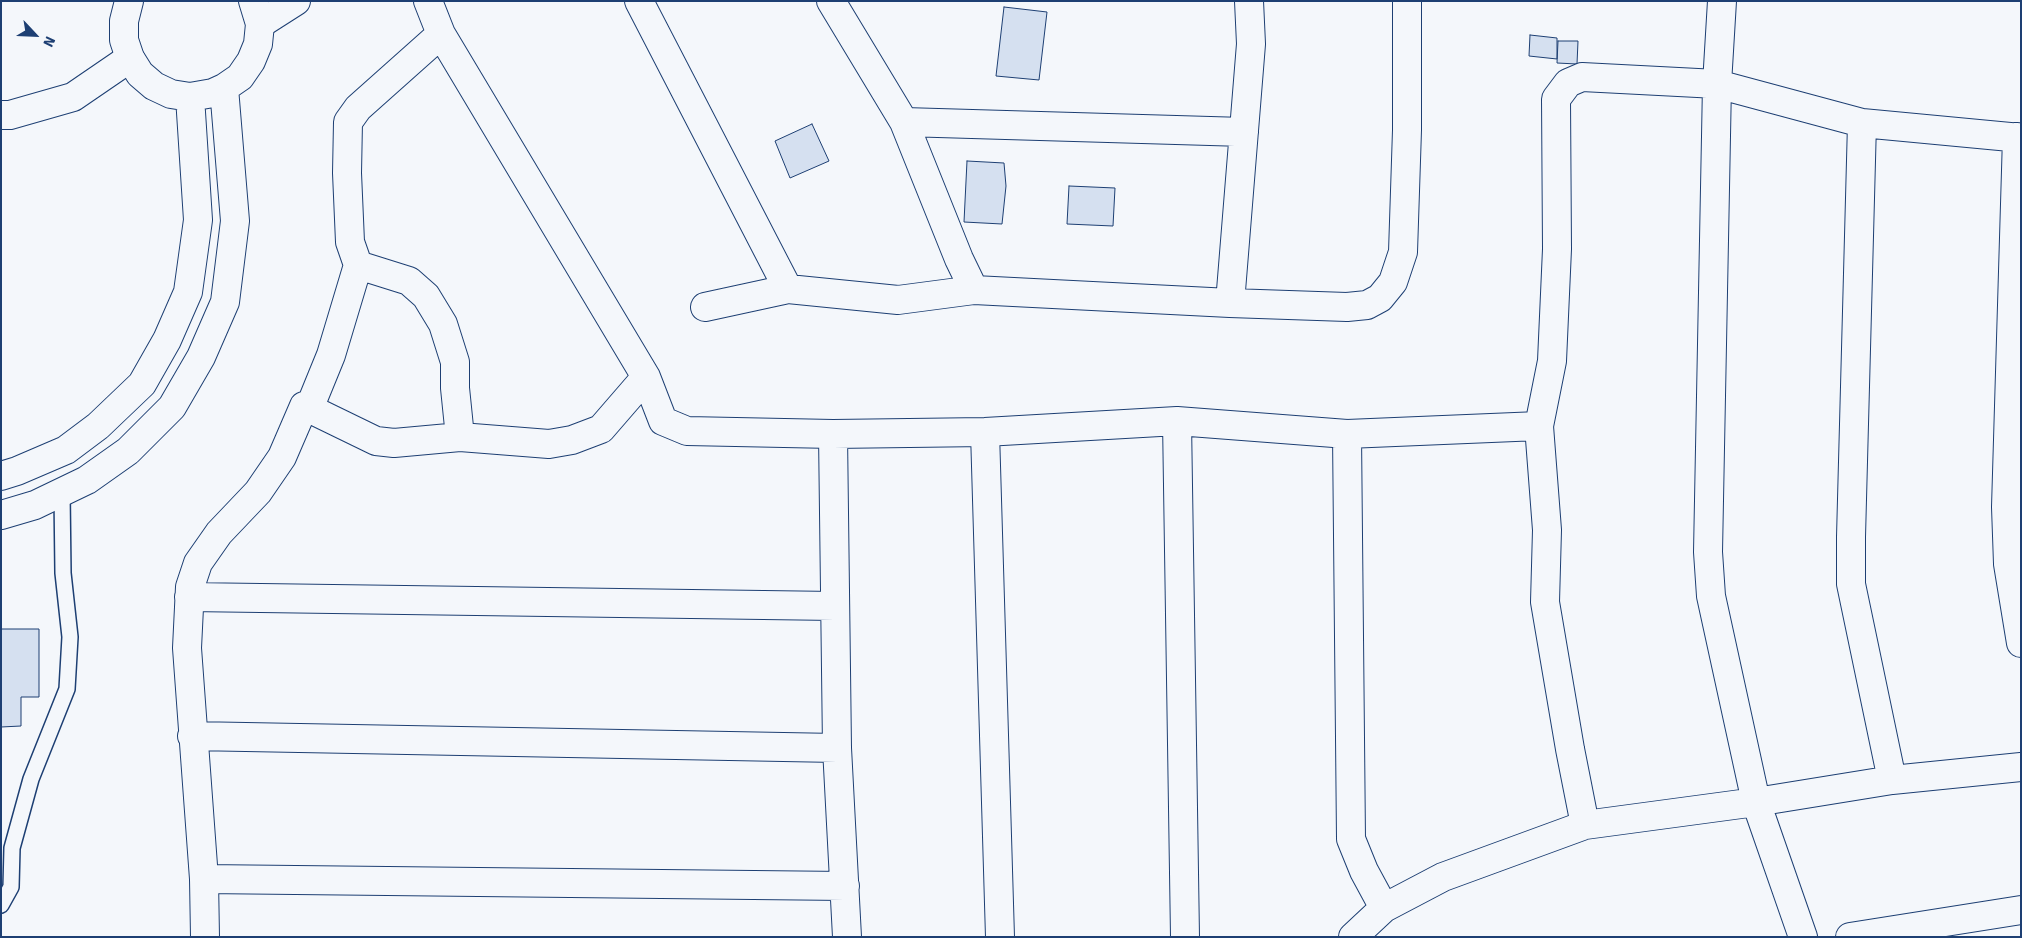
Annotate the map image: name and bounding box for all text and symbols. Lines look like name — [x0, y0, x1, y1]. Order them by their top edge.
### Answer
north arrow — [10, 10, 60, 60]
text: N — [39, 34, 59, 50]

